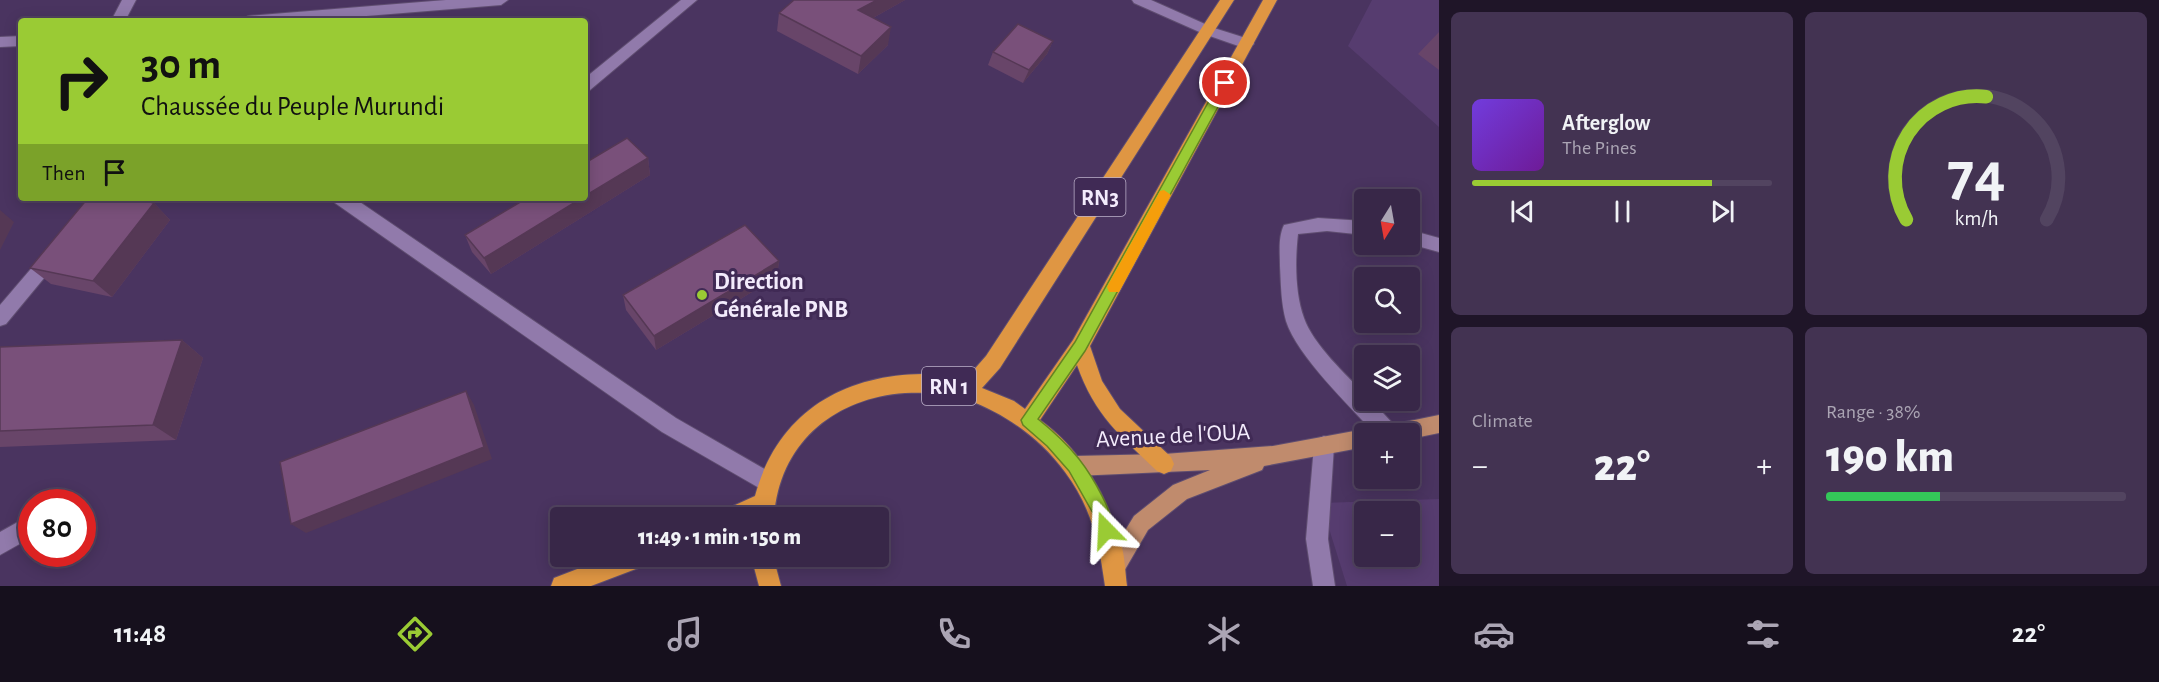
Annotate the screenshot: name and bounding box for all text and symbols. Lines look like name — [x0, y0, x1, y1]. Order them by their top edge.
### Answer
icon: right — [42, 42, 120, 120]
text: 30 m — [141, 44, 221, 86]
pin — [1199, 57, 1250, 108]
icon: arrive — [1208, 66, 1241, 99]
text: Chaussée du Peuple Murundi — [141, 93, 444, 120]
text: Afterglow — [1562, 112, 1650, 134]
text: The Pines — [1562, 138, 1637, 158]
text: 74 — [1947, 145, 2005, 207]
icon: arrive — [98, 156, 131, 189]
text: Then — [42, 162, 86, 184]
road number: RN3 — [1074, 178, 1126, 216]
north arrow — [1354, 189, 1420, 255]
map controls — [1354, 189, 1420, 567]
icon: previous — [1506, 195, 1539, 228]
icon: pause — [1606, 195, 1639, 228]
icon: next — [1706, 195, 1739, 228]
text: km/h — [1954, 209, 1998, 230]
button: search — [1354, 267, 1420, 333]
place label: Direction Générale PNB — [714, 270, 848, 322]
marker: Direction Générale PNB — [695, 288, 709, 302]
button: layers — [1354, 345, 1420, 411]
road number: RN 1 — [922, 367, 976, 405]
text: Range · 38% — [1826, 402, 1920, 422]
text: Climate — [1472, 411, 1533, 431]
street label: Avenue de l'OUA — [1095, 420, 1251, 452]
button: + — [1354, 423, 1420, 489]
text: 190 km — [1826, 435, 1954, 480]
text: 22° — [1594, 444, 1650, 489]
text: − — [1472, 450, 1488, 483]
text: + — [1756, 450, 1772, 483]
speed limit sign: 80 — [18, 489, 96, 567]
position arrow — [1074, 498, 1138, 562]
button: − — [1354, 501, 1420, 567]
text: 11:49 · 1 min · 150 m — [638, 526, 801, 548]
icon: directions — [394, 613, 436, 655]
icon: music — [664, 613, 706, 655]
icon: phone — [933, 613, 975, 655]
icon: climate — [1203, 613, 1245, 655]
icon: car — [1473, 613, 1515, 655]
icon: filters — [1742, 613, 1784, 655]
text: 11:48 — [114, 620, 166, 647]
text: 22° — [2012, 620, 2045, 647]

